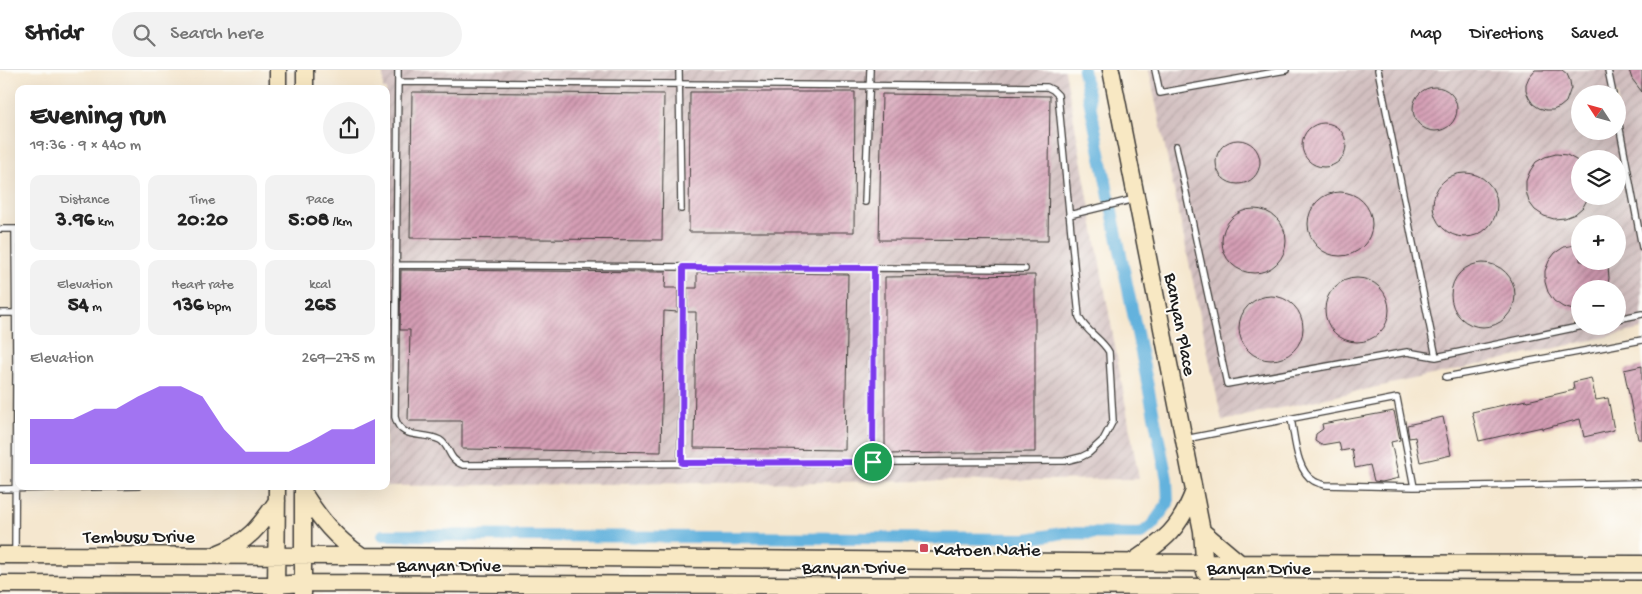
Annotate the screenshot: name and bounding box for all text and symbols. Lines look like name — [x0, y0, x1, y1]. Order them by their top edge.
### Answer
search box — [112, 12, 462, 57]
text: Stridr — [25, 20, 82, 49]
icon: search — [130, 21, 158, 49]
text: Search here — [170, 23, 264, 46]
text: Map — [1410, 24, 1442, 45]
text: Directions — [1470, 24, 1543, 45]
text: Saved — [1571, 24, 1617, 45]
north arrow — [1571, 85, 1626, 140]
map controls — [1571, 85, 1626, 335]
text: Evening run — [30, 101, 166, 134]
button: share — [323, 102, 375, 154]
text: 19:36 · 9 × 440 m — [30, 137, 141, 156]
button: layers — [1571, 150, 1626, 205]
text: Distance — [60, 192, 110, 209]
text: Time — [190, 192, 215, 209]
text: Pace — [306, 192, 334, 209]
text: 3.96 — [56, 209, 94, 234]
text: 20:20 — [177, 209, 228, 234]
text: 5:08 — [288, 209, 329, 234]
text: km — [94, 214, 114, 231]
text: /km — [329, 214, 352, 231]
button: + — [1571, 215, 1626, 270]
street label: Banyan Place — [1157, 270, 1200, 378]
text: Elevation — [57, 277, 113, 294]
text: Heart rate — [171, 277, 234, 294]
text: kcal — [309, 277, 331, 294]
button: − — [1571, 280, 1626, 335]
text: 54 — [68, 294, 89, 319]
text: 136 — [174, 294, 204, 319]
text: 265 — [304, 294, 336, 319]
text: m — [89, 299, 102, 316]
text: bpm — [204, 299, 231, 316]
text: Elevation — [30, 350, 94, 369]
text: 269–275 m — [302, 350, 375, 369]
pin — [852, 441, 894, 483]
icon: arrive — [859, 448, 887, 476]
street label: Tembusu Drive — [82, 527, 195, 550]
place label: Katoen Natie — [934, 540, 1041, 563]
marker: Katoen Natie — [918, 542, 930, 554]
street label: Banyan Drive — [396, 556, 501, 579]
street label: Banyan Drive — [801, 558, 906, 581]
street label: Banyan Drive — [1206, 559, 1311, 582]

